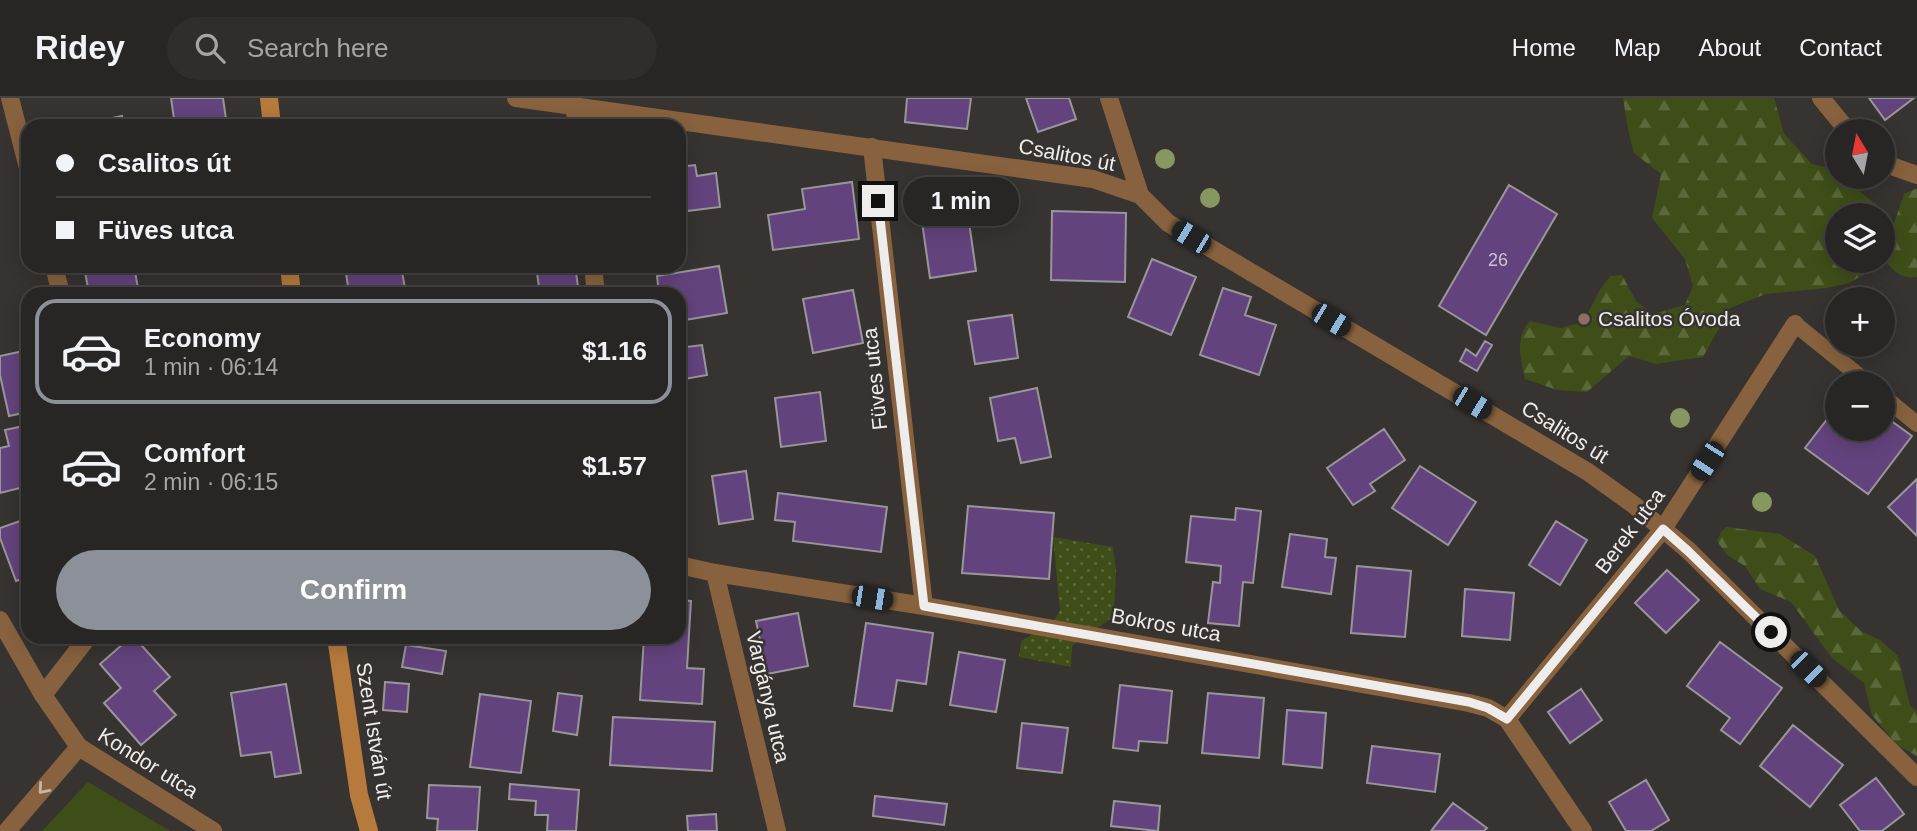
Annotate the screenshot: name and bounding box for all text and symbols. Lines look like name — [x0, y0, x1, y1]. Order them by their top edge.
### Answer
search box — [167, 17, 657, 80]
text: Ridey — [35, 29, 125, 66]
icon: search — [191, 29, 229, 67]
text: Search here — [247, 33, 389, 63]
text: Home — [1512, 34, 1576, 61]
text: Map — [1614, 34, 1661, 61]
text: About — [1699, 34, 1761, 61]
text: Contact — [1799, 34, 1882, 61]
north arrow — [1825, 119, 1895, 189]
map controls — [1825, 119, 1895, 441]
street label: Csalitos út — [1017, 134, 1118, 175]
text: Csalitos út — [98, 148, 231, 178]
callout: 1 min — [903, 176, 1018, 226]
route end — [862, 185, 894, 217]
text: 1 min — [931, 188, 991, 214]
button: layers — [1825, 203, 1895, 273]
text: Füves utca — [98, 215, 234, 245]
car — [1168, 217, 1215, 257]
house number: 26 — [1488, 250, 1508, 270]
button: + — [1825, 287, 1895, 357]
car — [1308, 300, 1355, 340]
place label: Csalitos Óvoda — [1598, 307, 1741, 330]
marker: Csalitos Óvoda — [1576, 311, 1592, 327]
icon: car — [60, 320, 123, 383]
text: Economy — [144, 323, 261, 353]
street label: Füves utca — [858, 326, 891, 431]
text: $1.16 — [582, 336, 647, 366]
text: 1 min · 06:14 — [144, 354, 278, 380]
button: − — [1825, 371, 1895, 441]
car — [1449, 383, 1496, 423]
street label: Csalitos út — [1518, 396, 1613, 467]
icon: car — [60, 435, 123, 498]
text: Comfort — [144, 438, 245, 468]
car — [1687, 438, 1728, 484]
text: $1.57 — [582, 451, 647, 481]
text: 2 min · 06:15 — [144, 469, 278, 495]
street label: Berek utca — [1590, 483, 1669, 578]
button: Confirm — [56, 550, 651, 630]
car — [850, 584, 895, 612]
street label: Bokros utca — [1109, 604, 1223, 646]
route start — [1755, 616, 1787, 648]
street label: Vargánya utca — [742, 629, 795, 765]
car — [1786, 647, 1831, 691]
street label: Szent István út — [352, 661, 397, 801]
street label: Kondor utca — [94, 723, 203, 803]
one-way arrow — [39, 781, 51, 794]

